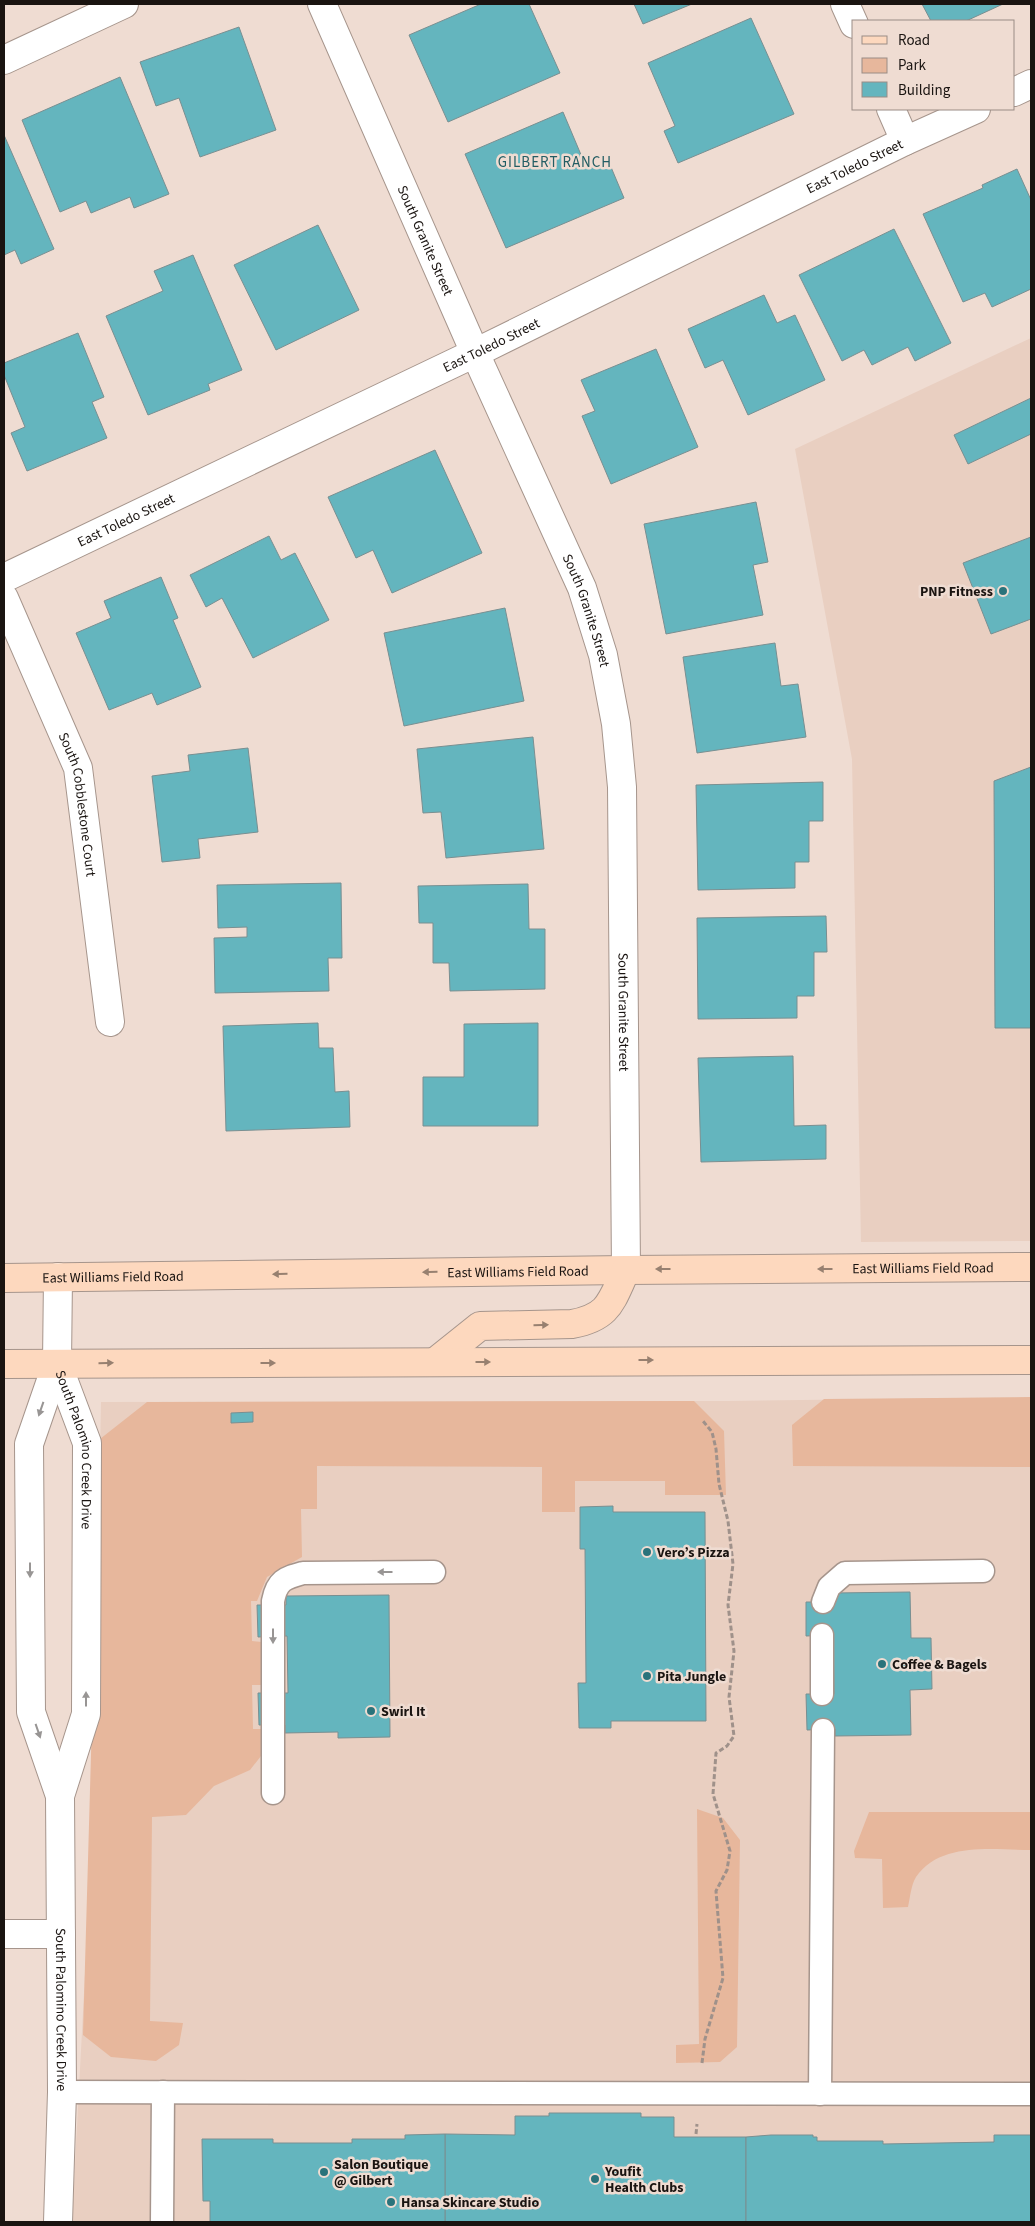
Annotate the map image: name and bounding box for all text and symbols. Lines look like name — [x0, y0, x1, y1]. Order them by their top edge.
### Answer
legend — [852, 20, 1015, 110]
text: Road — [898, 30, 930, 51]
text: Park — [898, 55, 927, 76]
text: Building — [898, 80, 951, 101]
street label: East Toledo Street — [803, 134, 907, 199]
district label: GILBERT RANCH — [498, 152, 612, 173]
street label: South Granite Street — [392, 182, 458, 299]
street label: East Toledo Street — [440, 313, 544, 378]
street label: East Toledo Street — [74, 489, 178, 552]
street label: South Granite Street — [557, 551, 614, 669]
place label: PNP Fitness — [920, 582, 993, 602]
marker: PNP Fitness — [997, 585, 1009, 597]
street label: South Cobblestone Court — [53, 729, 101, 878]
street label: South Granite Street — [612, 953, 633, 1072]
street label: East Williams Field Road — [852, 1258, 994, 1279]
street label: East Williams Field Road — [447, 1261, 589, 1283]
one-way arrow — [654, 1265, 670, 1273]
one-way arrow — [817, 1265, 833, 1273]
street label: East Williams Field Road — [42, 1267, 184, 1289]
one-way arrow — [422, 1268, 438, 1276]
one-way arrow — [272, 1270, 288, 1278]
one-way arrow — [534, 1321, 550, 1329]
one-way arrow — [638, 1356, 654, 1364]
one-way arrow — [476, 1358, 492, 1366]
one-way arrow — [98, 1359, 114, 1367]
one-way arrow — [261, 1359, 277, 1367]
street label: South Palomino Creek Drive — [50, 1368, 96, 1529]
one-way arrow — [37, 1402, 44, 1417]
place label: Vero’s Pizza — [656, 1543, 730, 1563]
marker: Vero’s Pizza — [641, 1546, 653, 1558]
one-way arrow — [26, 1562, 34, 1578]
one-way arrow — [377, 1568, 393, 1576]
one-way arrow — [269, 1628, 277, 1644]
place label: Coffee & Bagels — [892, 1655, 987, 1675]
marker: Coffee & Bagels — [876, 1658, 888, 1670]
place label: Pita Jungle — [657, 1667, 726, 1687]
marker: Pita Jungle — [641, 1670, 653, 1682]
one-way arrow — [82, 1691, 90, 1707]
place label: Swirl It — [381, 1702, 426, 1722]
marker: Swirl It — [365, 1705, 377, 1717]
one-way arrow — [34, 1724, 42, 1739]
street label: South Palomino Creek Drive — [50, 1928, 71, 2091]
place label: Salon Boutique @ Gilbert — [334, 2155, 428, 2191]
place label: Youfit Health Clubs — [604, 2162, 683, 2198]
marker: Salon Boutique @ Gilbert — [318, 2166, 330, 2178]
marker: Youfit Health Clubs — [589, 2173, 601, 2185]
place label: Hansa Skincare Studio — [401, 2193, 539, 2213]
marker: Hansa Skincare Studio — [385, 2196, 397, 2208]

